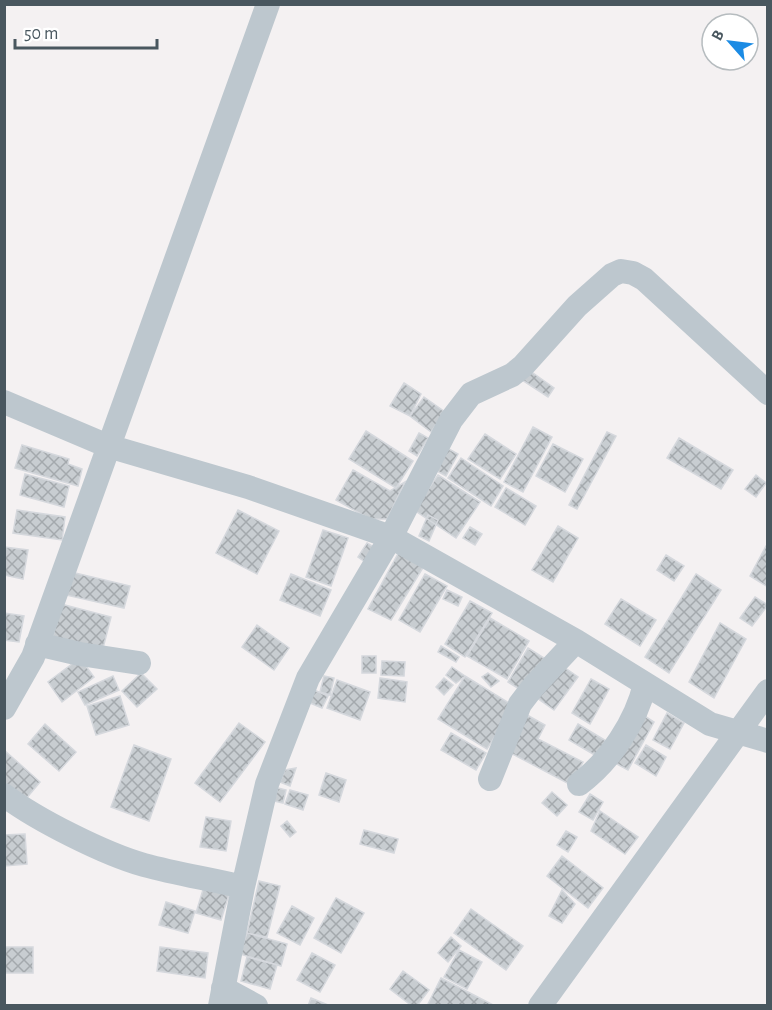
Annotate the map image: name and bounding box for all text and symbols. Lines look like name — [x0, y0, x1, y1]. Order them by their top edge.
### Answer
scale bar — [15, 12, 158, 50]
north arrow — [700, 12, 760, 72]
text: 50 m — [24, 25, 58, 43]
text: B — [708, 28, 727, 43]

